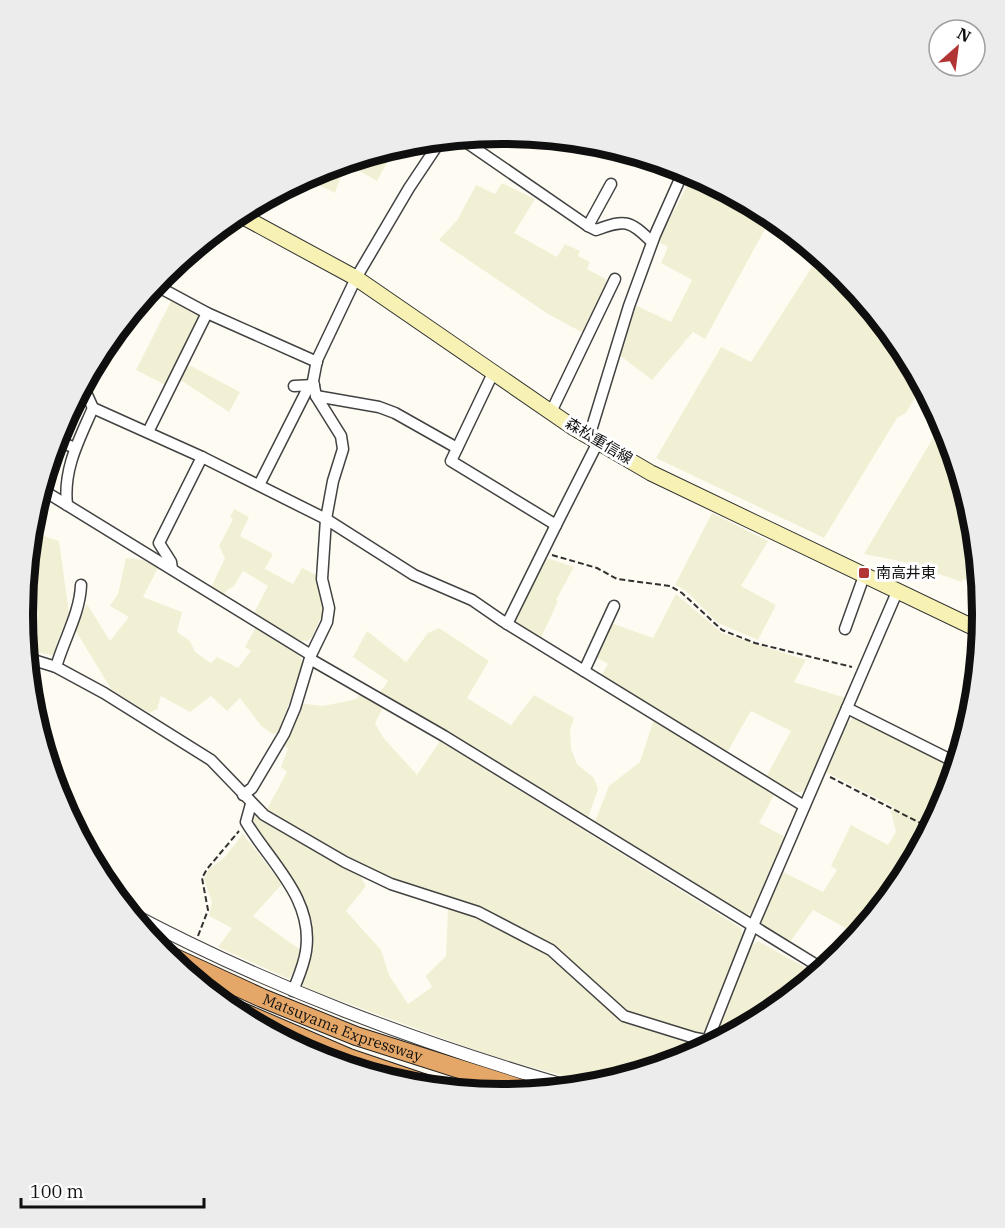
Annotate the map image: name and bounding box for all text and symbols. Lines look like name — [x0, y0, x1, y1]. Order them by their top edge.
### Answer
north arrow — [927, 18, 987, 78]
text: N — [954, 23, 974, 47]
street label: 森松重信線 — [562, 413, 636, 468]
place label: 南高井東 — [876, 563, 936, 582]
marker: 南高井東 — [857, 566, 871, 580]
street label: Matsuyama Expressway — [260, 989, 425, 1066]
scale bar — [21, 1171, 204, 1209]
text: 100 m — [30, 1180, 84, 1203]

